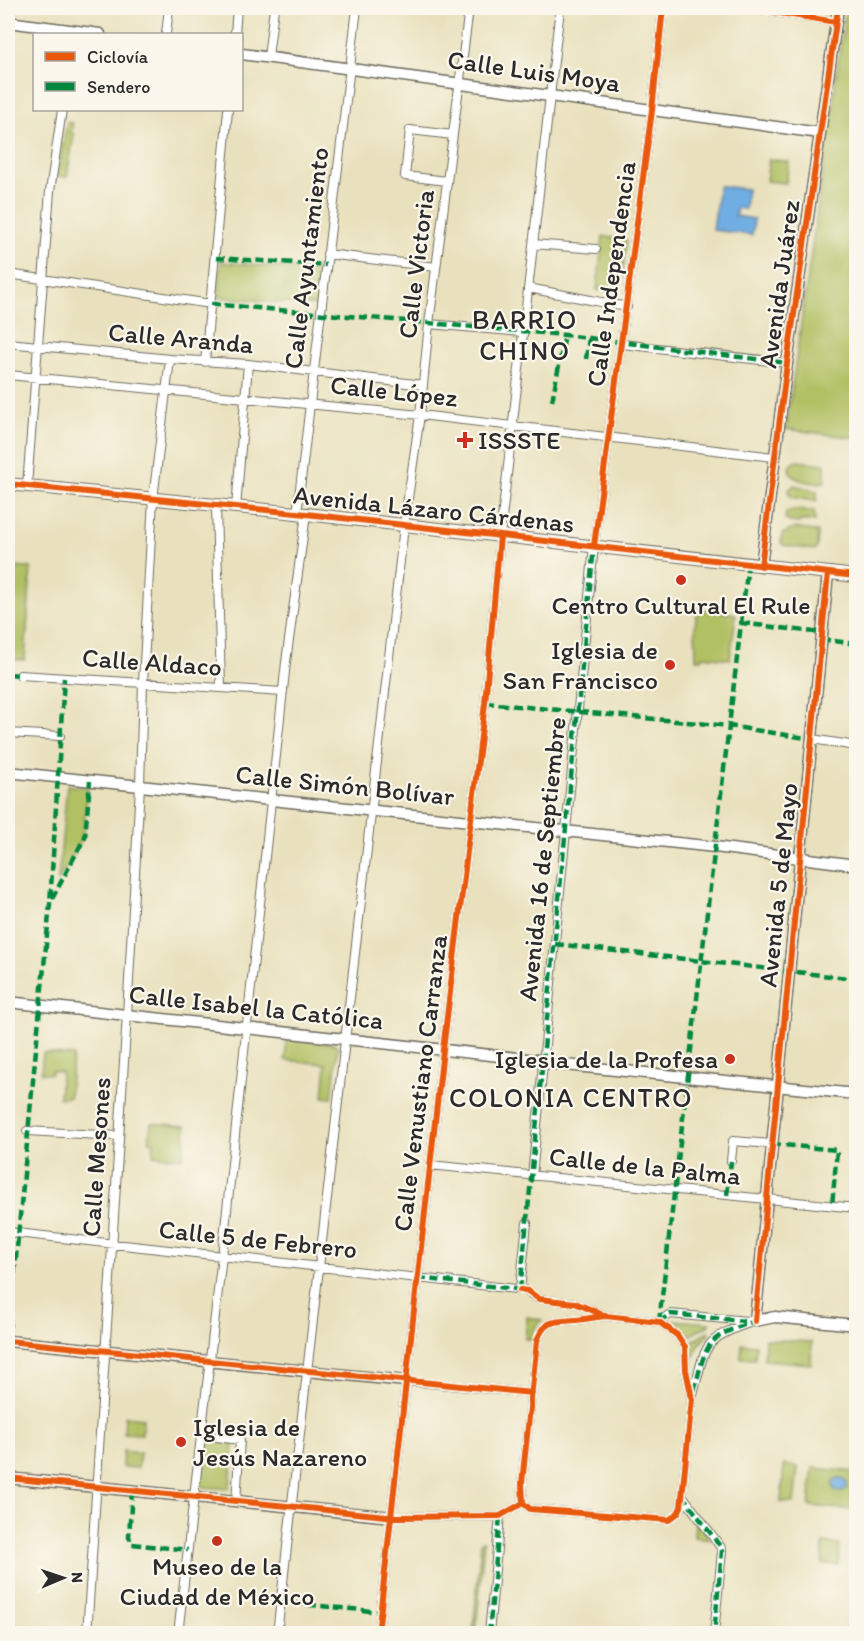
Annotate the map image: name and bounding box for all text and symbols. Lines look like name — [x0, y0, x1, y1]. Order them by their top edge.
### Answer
legend — [33, 33, 243, 111]
street label: Calle Luis Moya — [446, 43, 623, 99]
text: Ciclovía — [87, 46, 149, 68]
text: Sendero — [87, 76, 150, 98]
street label: Calle Ayuntamiento — [277, 145, 335, 371]
street label: Calle Independencia — [579, 159, 643, 389]
street label: Calle Victoria — [391, 187, 441, 341]
street label: Avenida Juárez — [751, 198, 807, 370]
district label: BARRIO CHINO — [472, 303, 578, 367]
street label: Calle Aranda — [107, 316, 255, 360]
street label: Calle López — [329, 368, 459, 414]
place label: ISSSTE — [478, 424, 561, 456]
marker: ISSSTE — [456, 431, 474, 449]
street label: Avenida Lázaro Cárdenas — [292, 478, 576, 540]
marker: Centro Cultural El Rule — [674, 573, 688, 587]
place label: Centro Cultural El Rule — [551, 589, 811, 621]
place label: Iglesia de San Francisco — [503, 634, 658, 696]
street label: Calle Aldaco — [81, 641, 223, 683]
marker: Iglesia de San Francisco — [663, 658, 677, 672]
street label: Avenida 16 de Septiembre — [511, 715, 573, 1003]
street label: Calle Simón Bolívar — [234, 758, 457, 812]
street label: Avenida 5 de Mayo — [751, 781, 805, 989]
street label: Calle Venustiano Carranza — [386, 932, 454, 1233]
street label: Calle Isabel la Católica — [127, 978, 385, 1036]
place label: Iglesia de la Profesa — [495, 1043, 718, 1075]
marker: Iglesia de la Profesa — [723, 1052, 737, 1066]
street label: Calle Mesones — [74, 1076, 118, 1238]
district label: COLONIA CENTRO — [449, 1081, 693, 1114]
street label: Calle de la Palma — [547, 1140, 743, 1192]
street label: Calle 5 de Febrero — [157, 1213, 359, 1265]
place label: Iglesia de Jesús Nazareno — [193, 1411, 367, 1473]
marker: Iglesia de Jesús Nazareno — [174, 1435, 188, 1449]
marker: Museo de la Ciudad de México — [210, 1534, 224, 1548]
north arrow — [33, 1548, 93, 1608]
place label: Museo de la Ciudad de México — [120, 1550, 314, 1612]
text: N — [68, 1572, 87, 1583]

